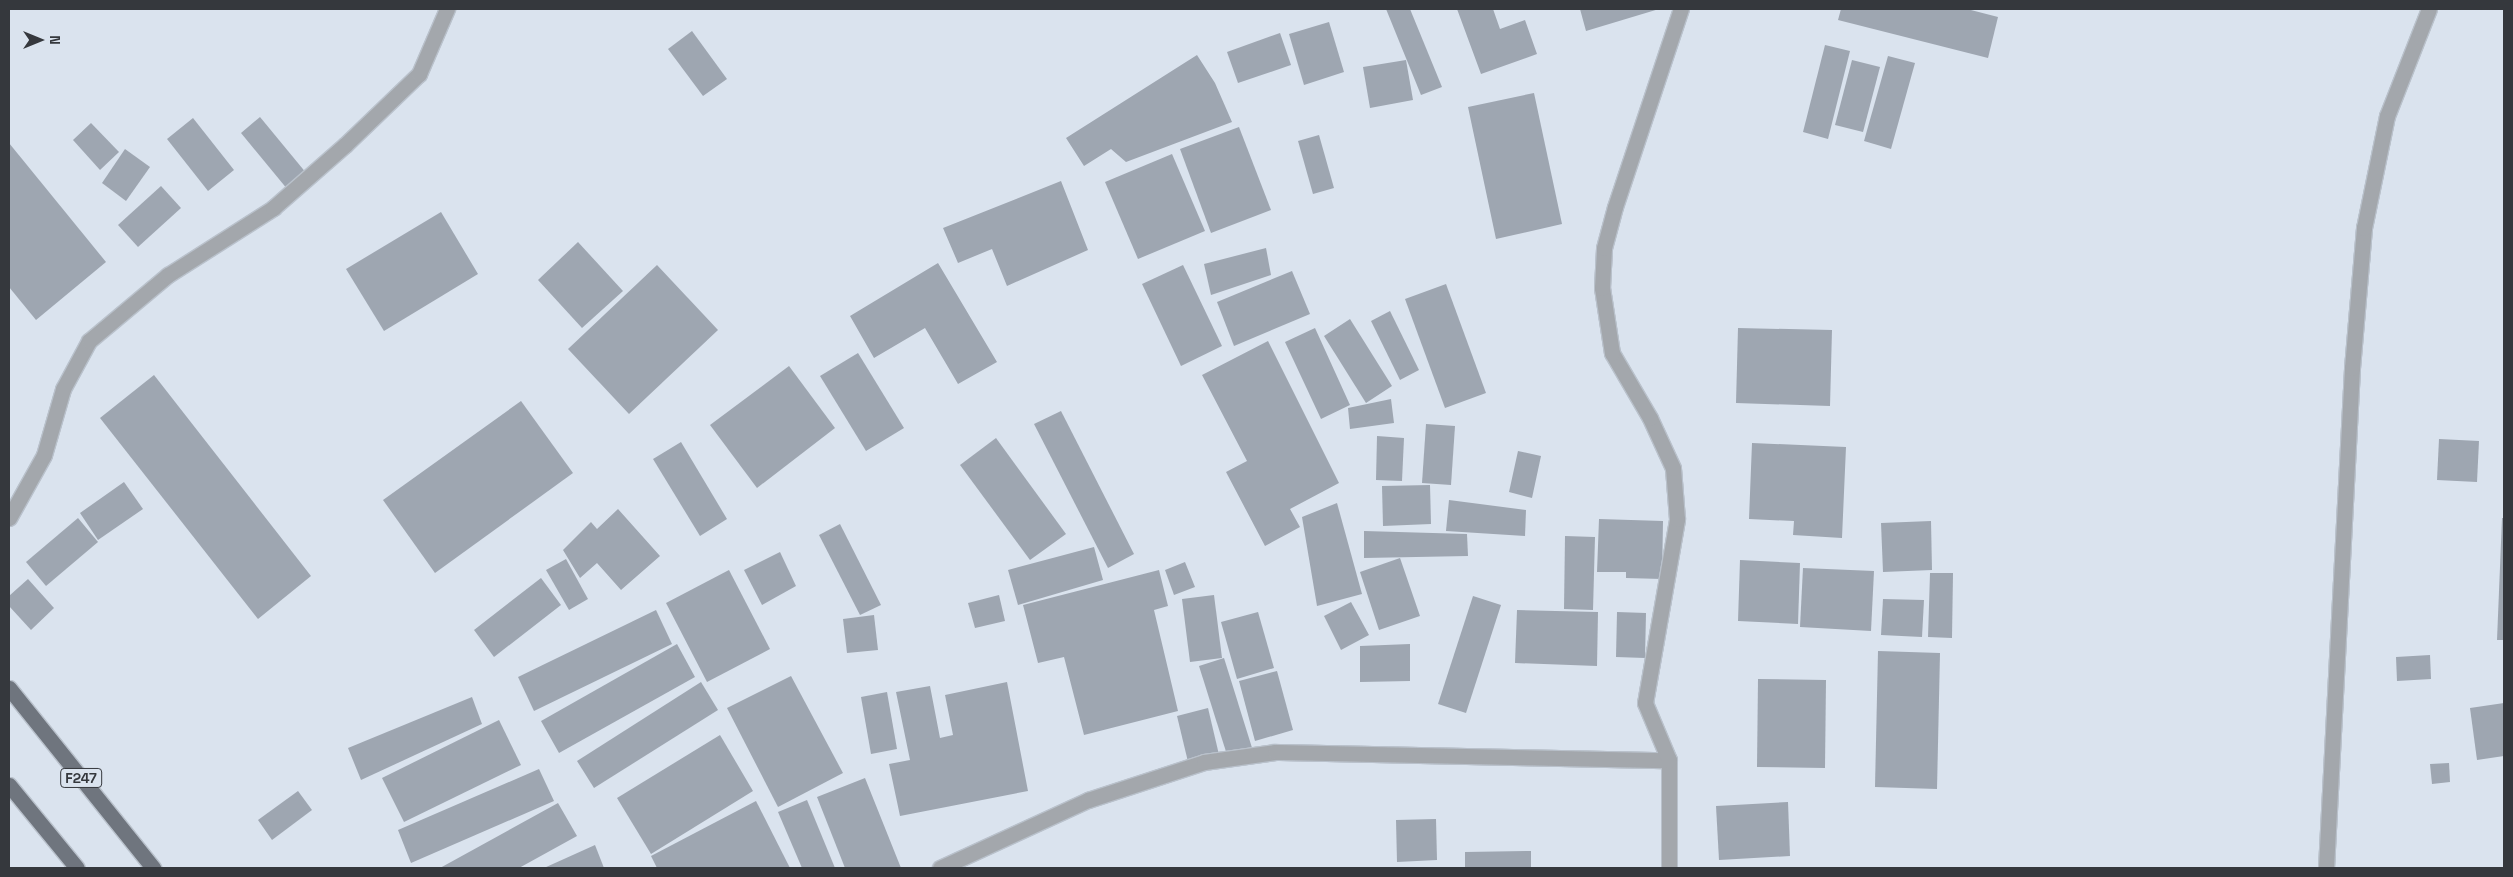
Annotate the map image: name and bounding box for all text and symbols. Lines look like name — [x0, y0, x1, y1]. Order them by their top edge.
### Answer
north arrow — [15, 15, 65, 65]
text: N — [46, 35, 64, 45]
road number: F247 — [60, 766, 102, 790]

